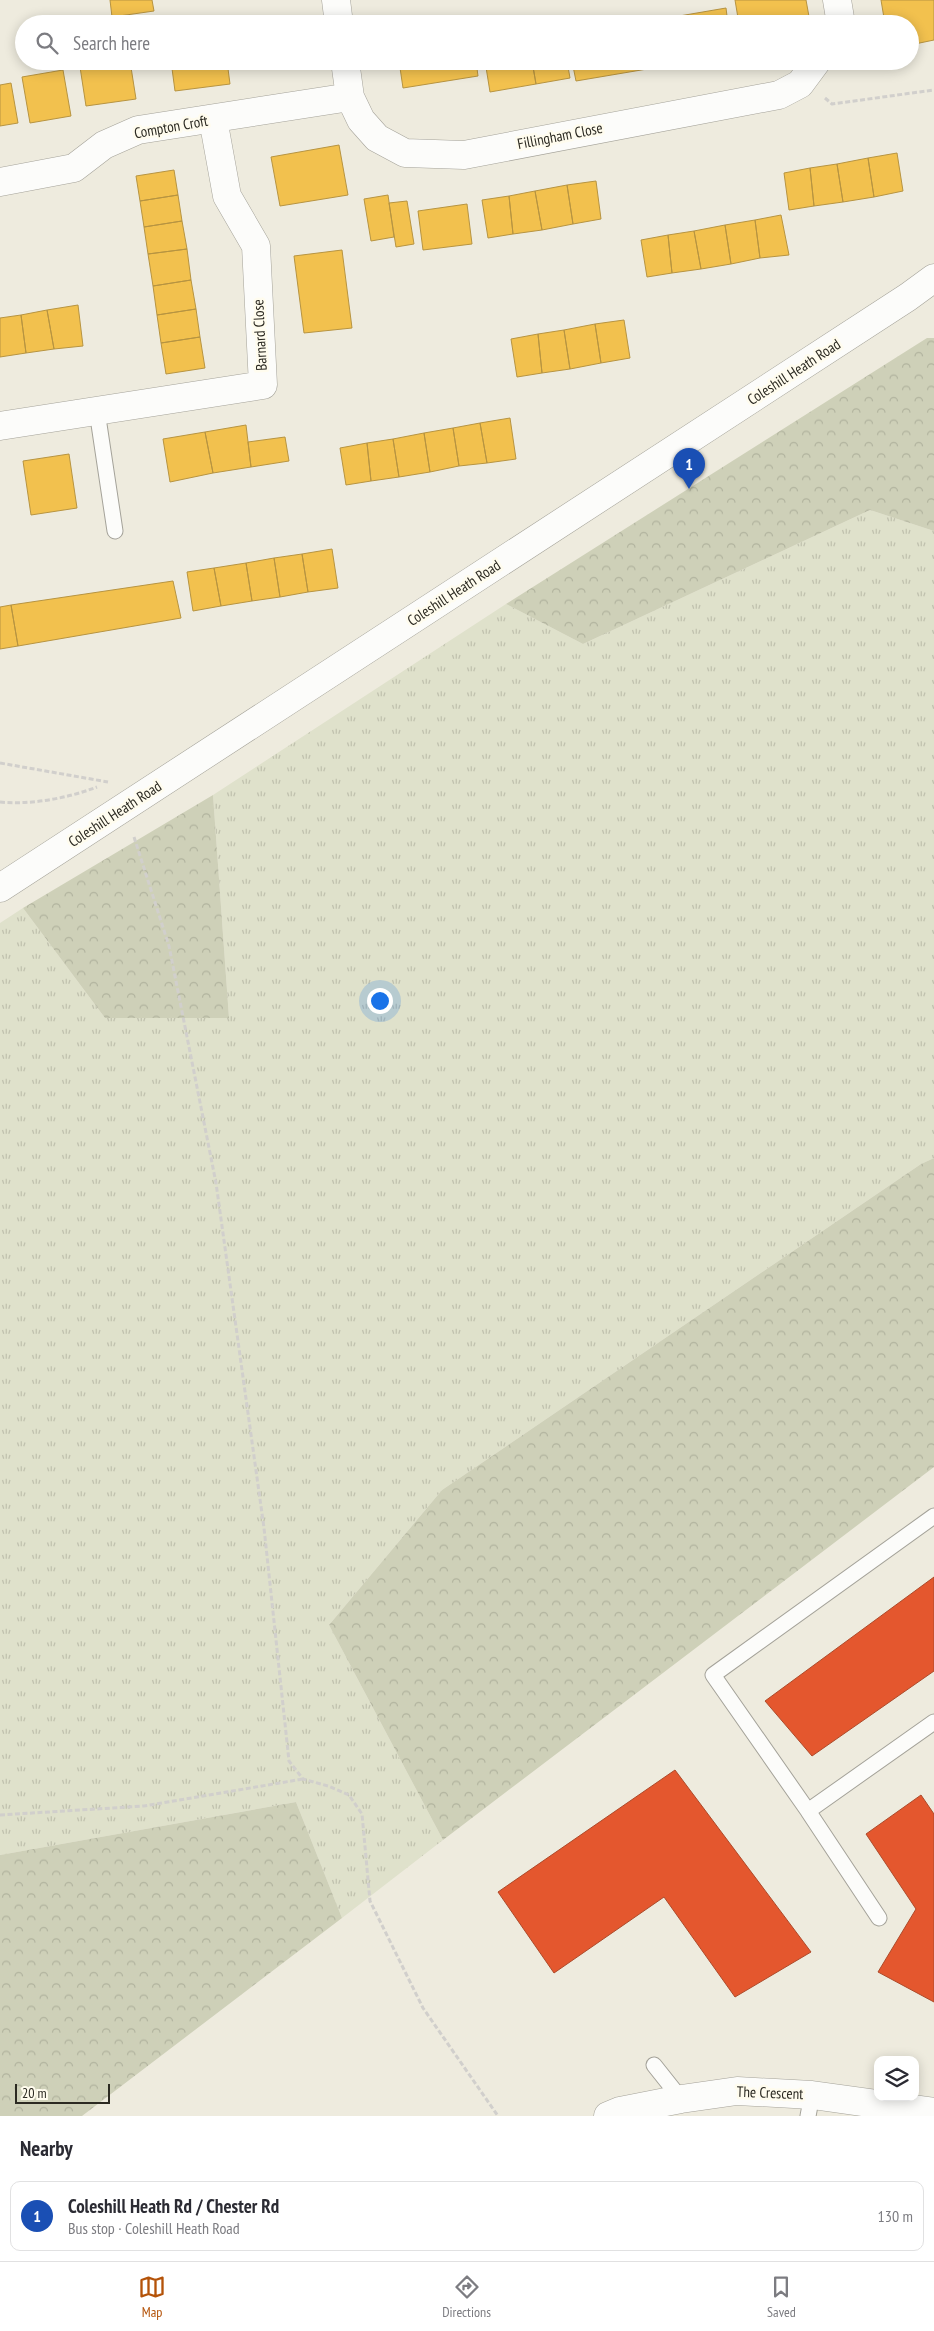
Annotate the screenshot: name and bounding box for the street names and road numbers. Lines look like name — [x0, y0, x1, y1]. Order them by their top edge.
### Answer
street label: Compton Croft — [133, 111, 209, 142]
street label: Fillingham Close — [516, 118, 604, 153]
street label: Barnard Close — [248, 299, 271, 371]
street label: Coleshill Heath Road — [743, 334, 844, 409]
street label: Coleshill Heath Road — [403, 555, 504, 630]
street label: Coleshill Heath Road — [64, 776, 165, 851]
street label: The Crescent — [736, 2082, 804, 2103]

